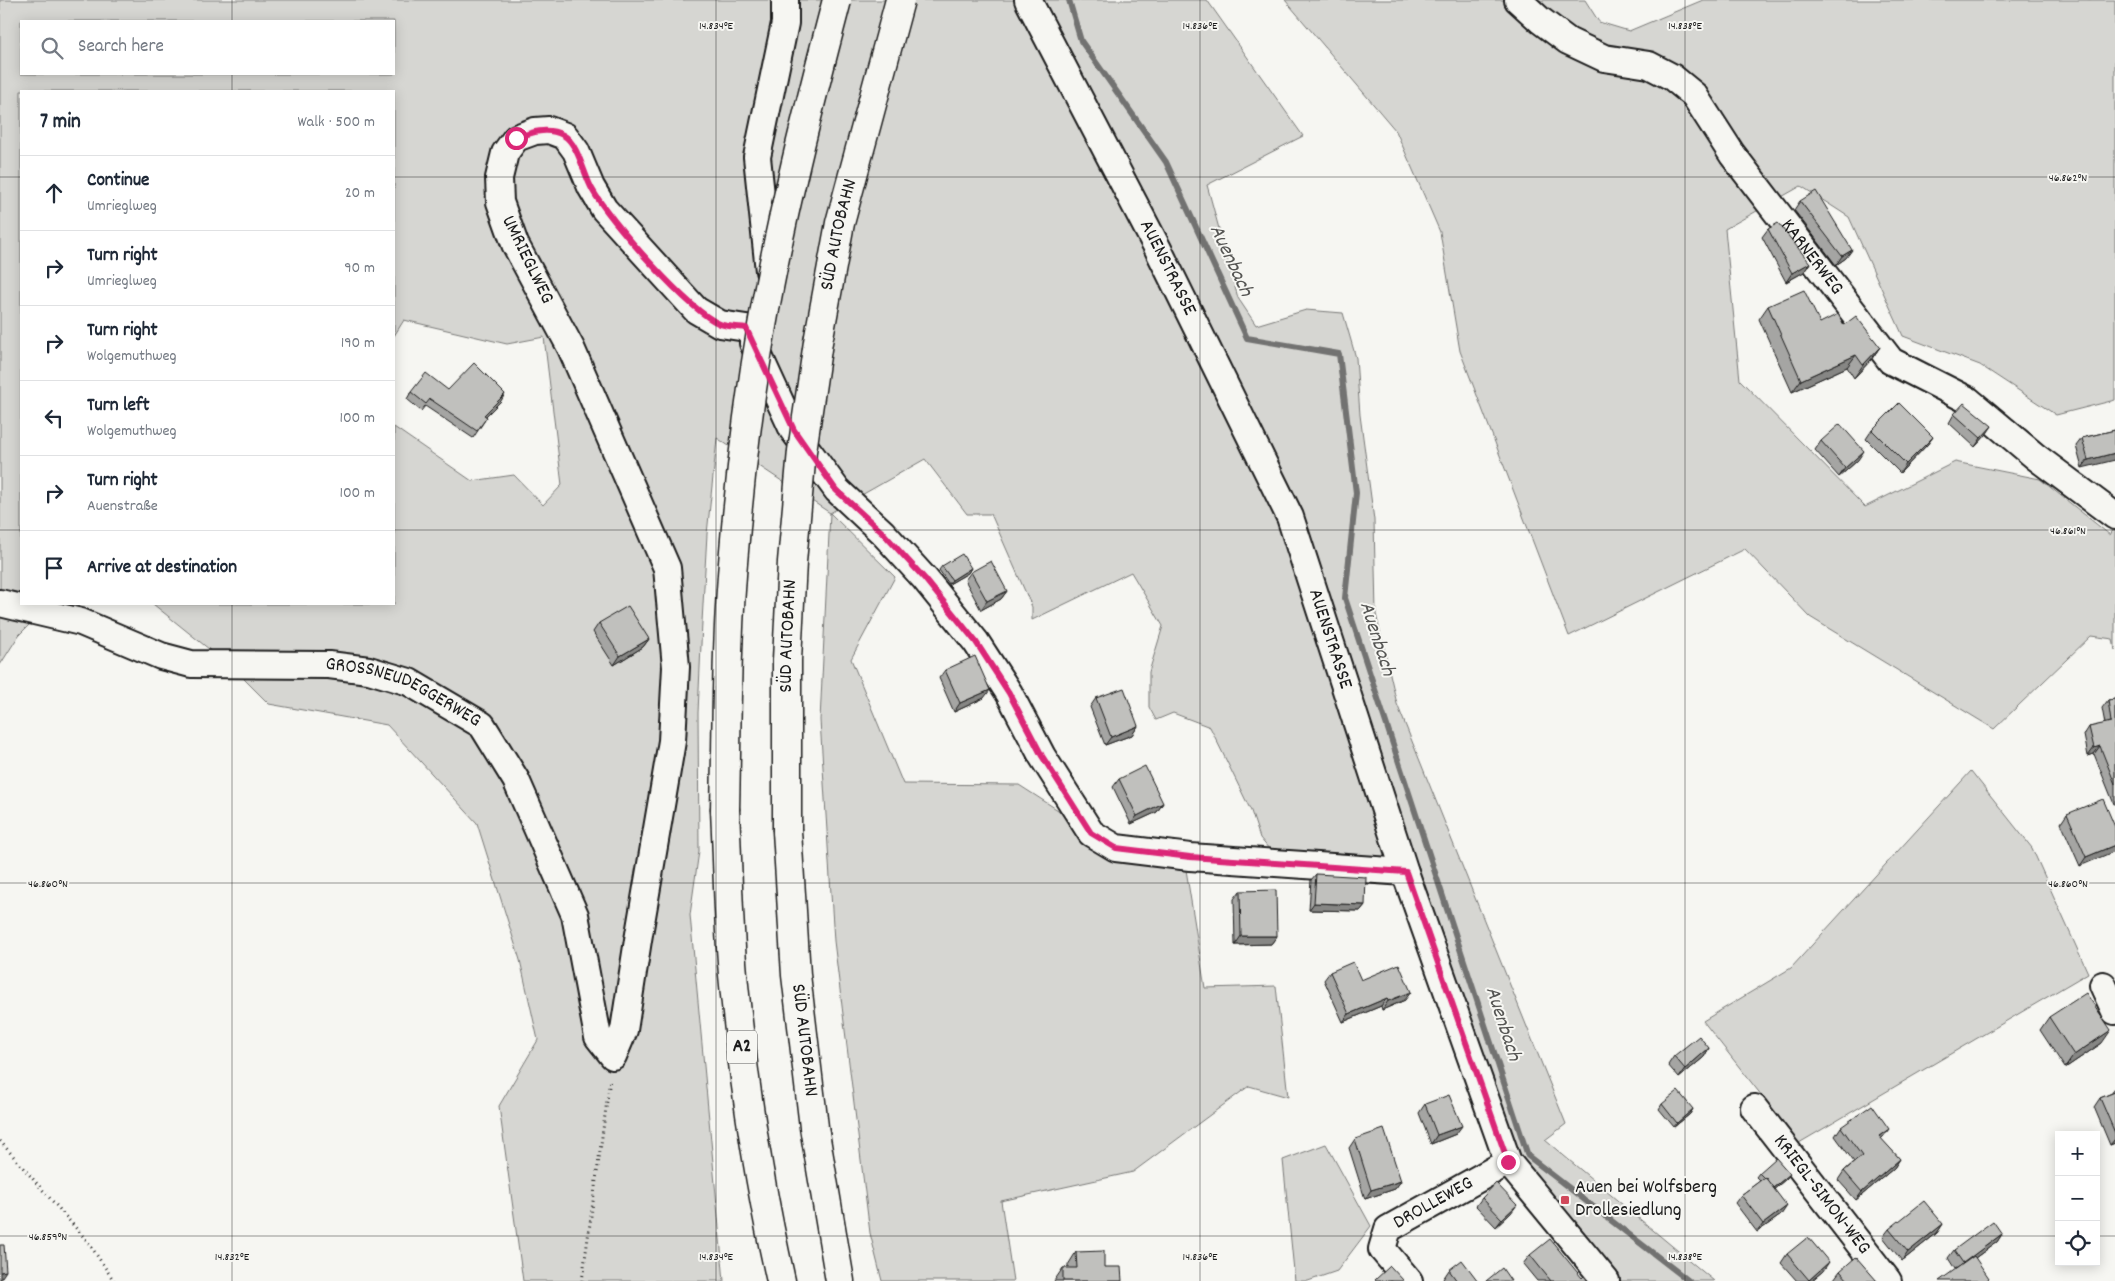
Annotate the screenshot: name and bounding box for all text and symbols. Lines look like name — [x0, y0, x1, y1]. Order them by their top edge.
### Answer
text: 14.834°E — [699, 18, 734, 35]
text: 14.836°E — [1183, 18, 1218, 35]
text: 14.838°E — [1668, 18, 1702, 35]
search box — [20, 20, 395, 75]
icon: search — [38, 34, 66, 62]
text: Search here — [78, 34, 164, 61]
text: 7 min — [40, 108, 81, 138]
text: Walk · 500 m — [297, 111, 375, 134]
route start — [505, 127, 528, 150]
text: Continue — [87, 168, 149, 195]
text: 46.862°N — [2049, 170, 2087, 187]
street label: SÜD AUTOBAHN — [814, 176, 865, 293]
icon: ahead — [40, 179, 68, 207]
text: 20 m — [345, 182, 375, 205]
text: Umrieglweg — [87, 195, 157, 218]
street label: UMRIEGLWEG — [494, 211, 560, 309]
street label: KARNERWEG — [1773, 213, 1850, 301]
street label: AUENSTRASSE — [1131, 215, 1203, 321]
water label: Auenbach — [1200, 220, 1260, 303]
text: Turn right — [87, 243, 158, 270]
icon: right — [40, 254, 68, 282]
text: 90 m — [344, 257, 375, 280]
text: Umrieglweg — [87, 270, 157, 293]
text: Turn right — [87, 318, 158, 345]
icon: right — [40, 329, 68, 357]
text: 190 m — [341, 332, 375, 355]
text: Wolgemuthweg — [87, 345, 177, 368]
text: Turn left — [87, 393, 150, 420]
icon: left — [40, 404, 68, 432]
text: 100 m — [339, 407, 375, 430]
text: Wolgemuthweg — [87, 420, 177, 443]
text: Turn right — [87, 468, 158, 495]
icon: right — [40, 479, 68, 507]
text: 100 m — [339, 482, 375, 505]
text: Auenstraße — [87, 495, 158, 518]
text: 46.861°N — [2050, 523, 2086, 540]
icon: arrive — [40, 554, 68, 582]
text: Arrive at destination — [87, 555, 237, 582]
street label: SÜD AUTOBAHN — [773, 579, 805, 693]
street label: AUENSTRASSE — [1300, 585, 1359, 693]
water label: Auenbach — [1350, 598, 1403, 681]
street label: GROSSNEUDEGGERWEG — [324, 651, 486, 735]
text: 46.860°N — [28, 876, 68, 893]
text: 46.860°N — [2048, 876, 2088, 893]
street label: SÜD AUTOBAHN — [783, 982, 824, 1098]
water label: Auenbach — [1476, 983, 1529, 1066]
road number: A2 — [727, 1030, 757, 1064]
street label: KRIEGL-SIMON-WEG — [1766, 1129, 1877, 1261]
map controls — [2055, 1131, 2100, 1266]
button: + — [2055, 1131, 2100, 1176]
route end — [1497, 1151, 1520, 1174]
street label: DROLLEWEG — [1389, 1170, 1479, 1237]
place label: Auen bei Wolfsberg Drollesiedlung — [1575, 1174, 1717, 1225]
button: − — [2055, 1176, 2100, 1221]
marker: Auen bei Wolfsberg Drollesiedlung — [1559, 1194, 1571, 1206]
button: locate — [2055, 1221, 2100, 1266]
text: 46.859°N — [29, 1229, 67, 1246]
text: 14.832°E — [215, 1249, 250, 1266]
text: 14.834°E — [699, 1249, 734, 1266]
text: 14.836°E — [1183, 1249, 1218, 1266]
text: 14.838°E — [1668, 1249, 1702, 1266]

